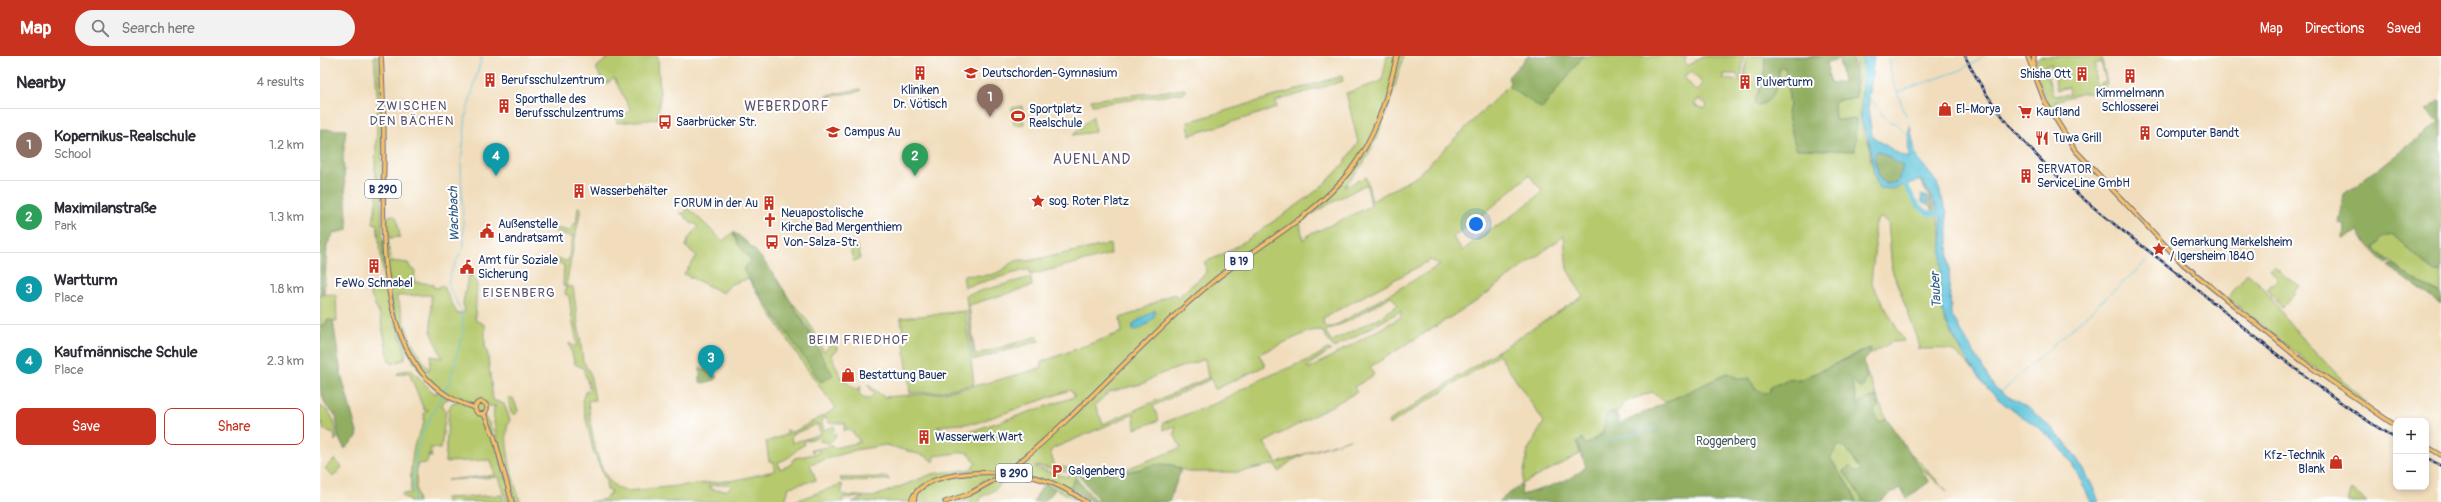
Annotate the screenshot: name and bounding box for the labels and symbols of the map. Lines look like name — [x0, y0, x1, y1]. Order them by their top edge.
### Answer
building icon: Kliniken Dr. Vötisch — [912, 65, 928, 81]
school or university icon: Deutschorden-Gymnasium — [963, 65, 979, 81]
place label: Deutschorden-Gymnasium — [982, 66, 1118, 81]
building icon: Shisha Ott — [2074, 66, 2090, 82]
place label: Shisha Ott — [2020, 67, 2071, 82]
building icon: Kimmelmann Schlosserei — [2122, 68, 2138, 84]
building icon: Berufsschulzentrum — [482, 72, 498, 88]
place label: Berufsschulzentrum — [501, 73, 605, 88]
building icon: Pulverturm — [1737, 74, 1753, 90]
place label: Pulverturm — [1756, 75, 1813, 90]
place label: Kliniken Dr. Vötisch — [893, 83, 947, 112]
pin: 1 — [977, 84, 1003, 117]
place label: Kimmelmann Schlosserei — [2096, 86, 2165, 115]
place label: Sporthalle des Berufsschulzentrums — [515, 92, 624, 121]
district label: ZWISCHEN DEN BÄCHEN — [370, 98, 454, 129]
building icon: Sporthalle des Berufsschulzentrums — [496, 98, 512, 114]
district label: WEBERDORF — [744, 98, 830, 115]
shop icon: El-Morya — [1937, 101, 1953, 117]
place label: Sportplatz Realschule — [1029, 102, 1082, 131]
place label: El-Morya — [1956, 102, 2001, 117]
supermarket icon: Kaufland — [2017, 104, 2033, 120]
place label: Kaufland — [2036, 105, 2080, 120]
sports icon: Sportplatz Realschule — [1010, 108, 1026, 124]
bus stop icon: Saarbrücker Str. — [657, 114, 673, 130]
place label: Saarbrücker Str. — [676, 115, 757, 130]
school or university icon: Campus Au — [825, 124, 841, 140]
place label: Campus Au — [844, 125, 901, 140]
building icon: Computer Bandt — [2137, 125, 2153, 141]
place label: Computer Bandt — [2156, 126, 2239, 141]
restaurant icon: Tuwa Grill — [2034, 130, 2050, 146]
place label: Tuwa Grill — [2053, 131, 2102, 146]
pin: 4 — [483, 143, 509, 176]
pin: 2 — [902, 143, 928, 176]
district label: AUENLAND — [1053, 151, 1131, 168]
place label: SERVATOR ServiceLine GmbH — [2037, 162, 2130, 191]
building icon: SERVATOR ServiceLine GmbH — [2018, 168, 2034, 184]
road number: B 290 — [365, 180, 401, 198]
building icon: Wasserbehälter — [571, 183, 587, 199]
place label: Wasserbehälter — [590, 184, 669, 199]
water label: Wachbach — [445, 185, 463, 242]
place icon: sog. Roter Platz — [1030, 193, 1046, 209]
place label: sog. Roter Platz — [1049, 194, 1129, 209]
building icon: FORUM in der Au — [761, 195, 777, 211]
place label: FORUM in der Au — [673, 196, 758, 211]
place label: Neuapostolische Kirche Bad Mergenthiem — [781, 206, 902, 235]
church icon: Neuapostolische Kirche Bad Mergenthiem — [762, 212, 778, 228]
your location — [1466, 214, 1486, 234]
place label: Außenstelle Landratsamt — [498, 217, 564, 246]
public building icon: Außenstelle Landratsamt — [479, 223, 495, 239]
bus stop icon: Von-Salza-Str. — [764, 234, 780, 250]
place label: Von-Salza-Str. — [783, 235, 859, 250]
place label: Gemarkung Markelsheim / Igersheim 1840 — [2170, 235, 2293, 264]
place icon: Gemarkung Markelsheim / Igersheim 1840 — [2151, 241, 2167, 257]
road number: B 19 — [1225, 252, 1253, 270]
place label: Amt für Soziale Sicherung — [478, 253, 558, 282]
building icon: FeWo Schnabel — [366, 258, 382, 274]
public building icon: Amt für Soziale Sicherung — [459, 259, 475, 275]
water label: Tauber — [1927, 269, 1945, 308]
place label: FeWo Schnabel — [335, 276, 413, 291]
district label: EISENBERG — [482, 285, 556, 301]
district label: BEIM FRIEDHOF — [808, 332, 910, 348]
pin: 3 — [698, 345, 724, 378]
shop icon: Bestattung Bauer — [840, 367, 856, 383]
place label: Bestattung Bauer — [859, 368, 947, 383]
building icon: Wasserwerk Wart — [916, 429, 932, 445]
place label: Wasserwerk Wart — [935, 430, 1023, 445]
park label: Roggenberg — [1696, 434, 1756, 449]
place label: Kfz-Technik Blank — [2264, 448, 2325, 477]
shop icon: Kfz-Technik Blank — [2328, 454, 2344, 470]
parking icon: Galgenberg — [1049, 463, 1065, 479]
road number: B 290 — [996, 464, 1032, 482]
place label: Galgenberg — [1068, 464, 1125, 479]

